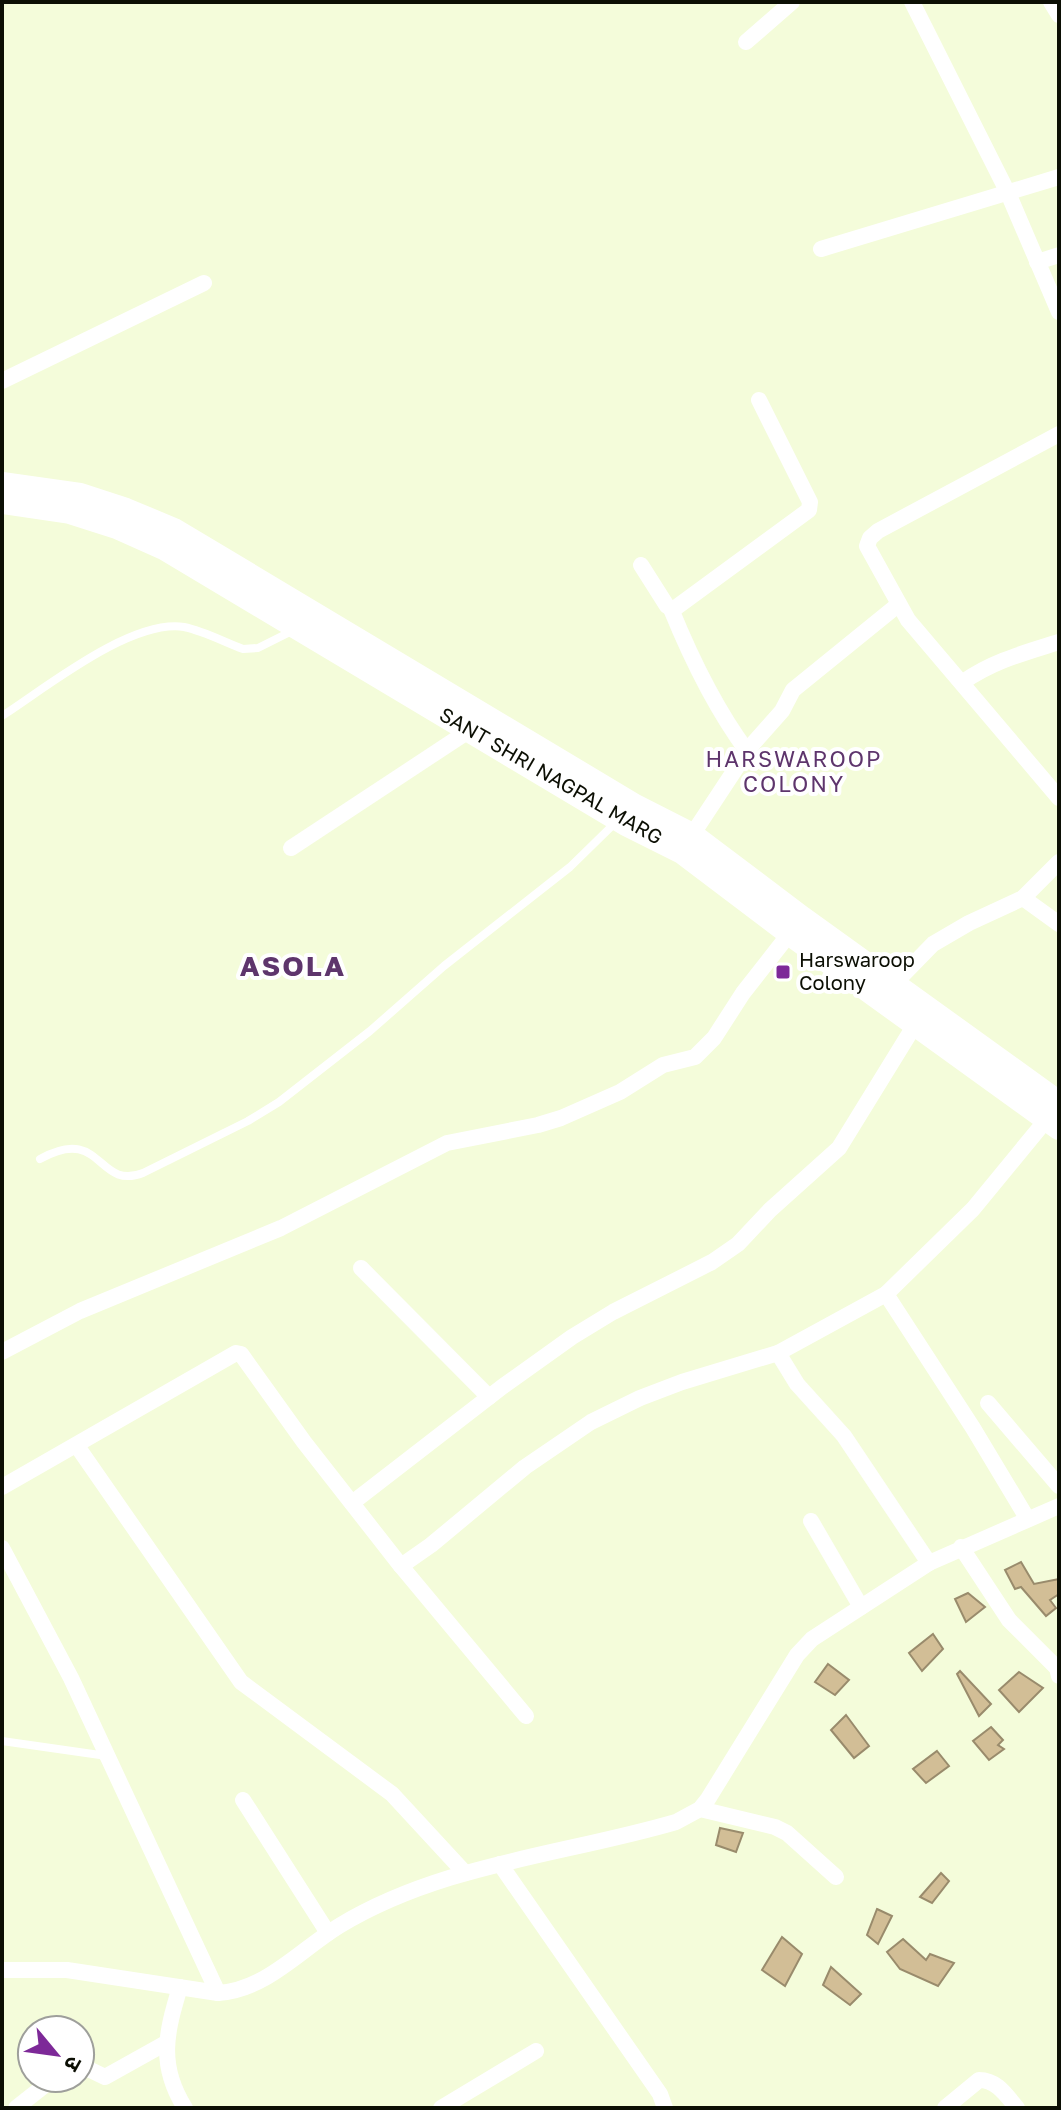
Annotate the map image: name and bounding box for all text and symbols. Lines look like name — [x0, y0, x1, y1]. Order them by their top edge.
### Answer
street label: SANT SHRI NAGPAL MARG — [436, 701, 667, 849]
district label: HARSWAROOP COLONY — [706, 745, 882, 797]
place label: Harswaroop Colony — [799, 947, 915, 994]
district label: ASOLA — [240, 949, 346, 982]
marker: Harswaroop Colony — [774, 963, 792, 981]
north arrow — [16, 2014, 96, 2094]
text: उ — [58, 2052, 89, 2077]

